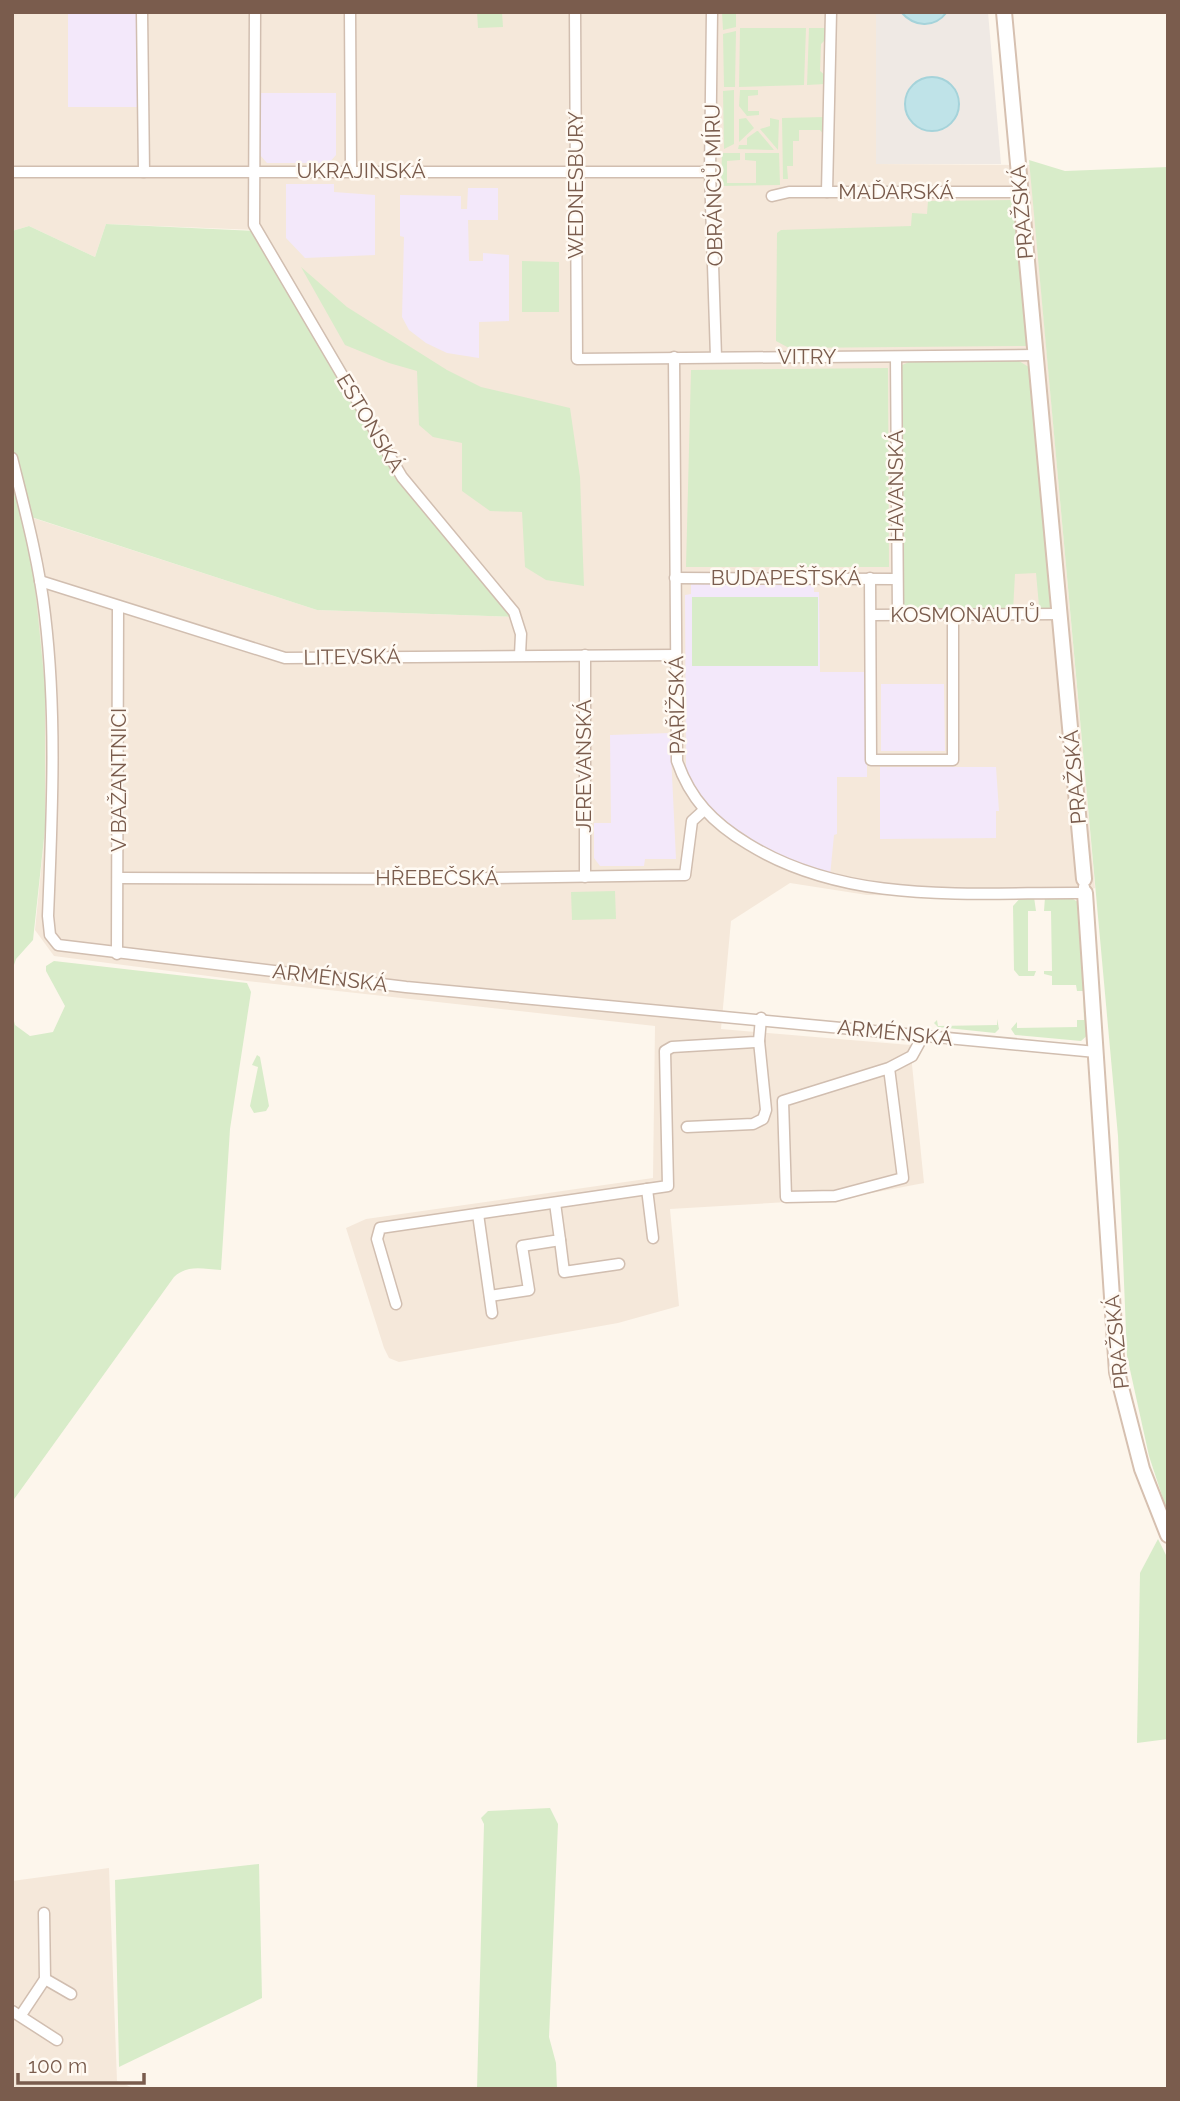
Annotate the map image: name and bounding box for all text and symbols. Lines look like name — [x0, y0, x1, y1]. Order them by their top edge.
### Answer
street label: OBRÁNCŮ MÍRU — [700, 103, 727, 267]
street label: WEDNESBURY — [563, 111, 588, 259]
street label: UKRAJINSKÁ — [296, 158, 426, 183]
street label: PRAŽSKÁ — [1005, 164, 1038, 260]
street label: MAĎARSKÁ — [838, 179, 954, 204]
street label: VITRY — [777, 344, 837, 369]
street label: ESTONSKÁ — [331, 369, 410, 476]
street label: HAVANSKÁ — [883, 430, 908, 542]
street label: BUDAPEŠŤSKÁ — [711, 565, 861, 590]
street label: KOSMONAUTŮ — [890, 602, 1040, 627]
street label: LITEVSKÁ — [303, 643, 401, 670]
street label: PAŘÍŽSKÁ — [663, 655, 690, 755]
street label: JEREVANSKÁ — [571, 699, 596, 833]
street label: V BAŽANTNICI — [106, 708, 131, 852]
street label: PRAŽSKÁ — [1058, 729, 1091, 825]
street label: HŘEBEČSKÁ — [375, 865, 499, 890]
street label: ARMÉNSKÁ — [271, 958, 389, 997]
street label: ARMÉNSKÁ — [836, 1014, 954, 1051]
street label: PRAŽSKÁ — [1099, 1294, 1134, 1390]
scale bar — [18, 2042, 144, 2086]
text: 100 m — [28, 2053, 87, 2078]

